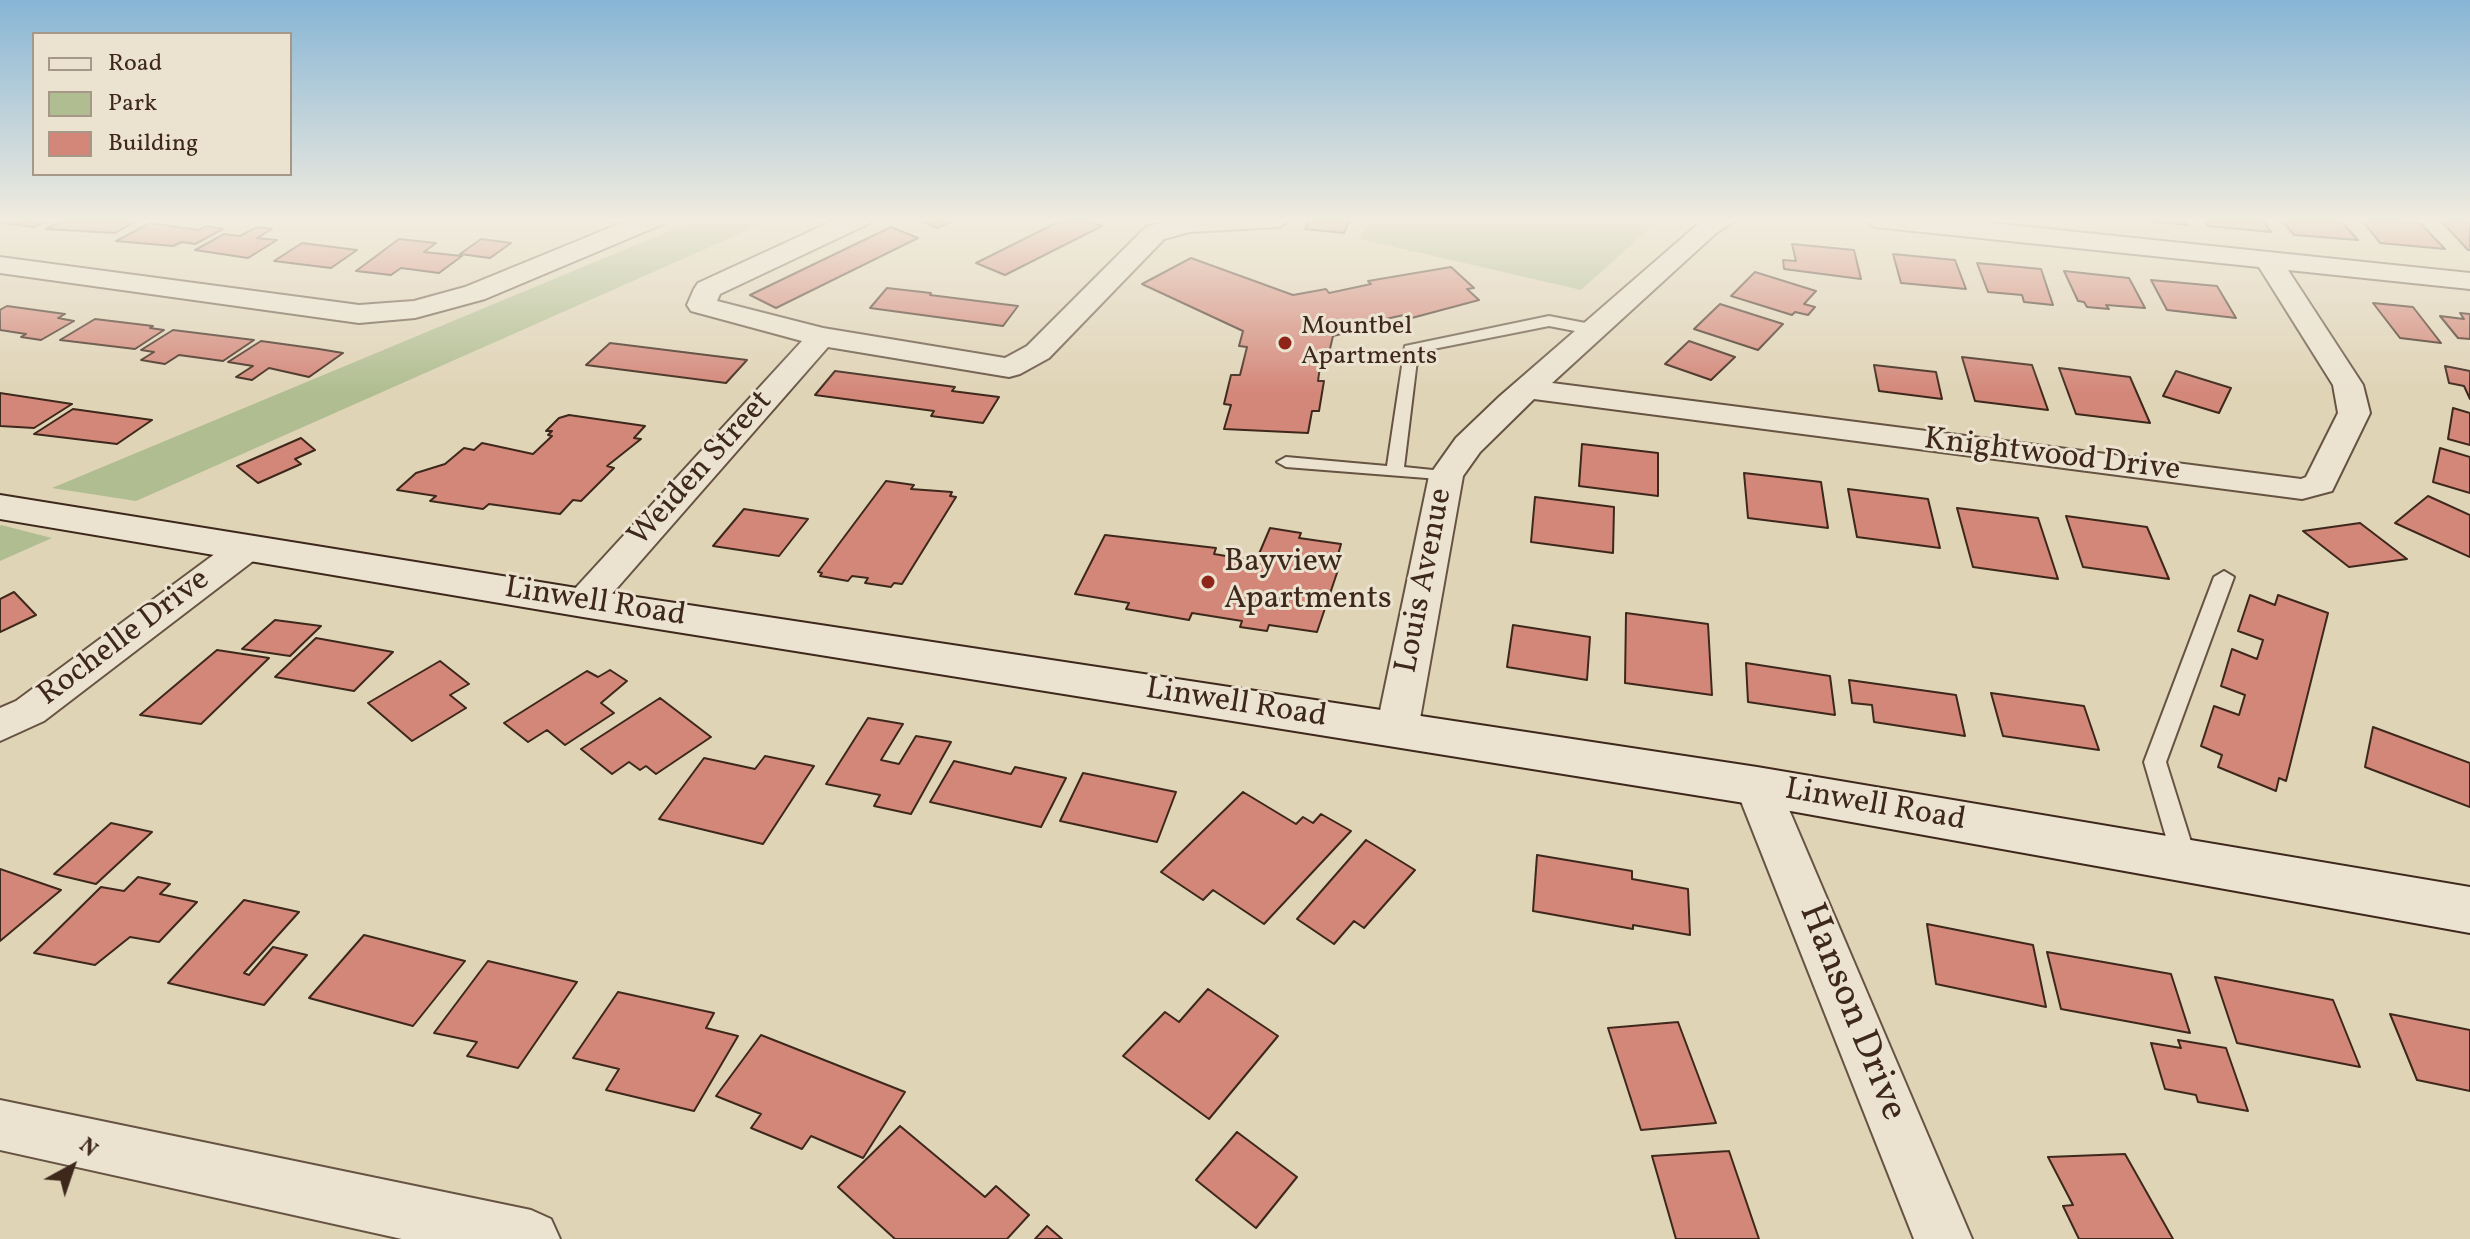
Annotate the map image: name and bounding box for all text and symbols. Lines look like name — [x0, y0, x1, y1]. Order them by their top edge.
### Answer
legend — [32, 32, 292, 176]
text: Road — [108, 47, 162, 81]
text: Park — [108, 87, 157, 121]
text: Building — [108, 127, 198, 161]
place label: Mountbel Apartments — [1301, 312, 1437, 374]
marker: Mountbel Apartments — [1276, 334, 1294, 352]
street label: Weiden Street — [622, 384, 782, 556]
street label: Knightwood Drive — [1922, 422, 2182, 492]
street label: Louis Avenue — [1389, 485, 1463, 677]
place label: Bayview Apartments — [1224, 545, 1392, 620]
street label: Rochelle Drive — [32, 562, 218, 716]
street label: Linwell Road — [502, 571, 688, 637]
marker: Bayview Apartments — [1199, 573, 1217, 591]
street label: Linwell Road — [1143, 672, 1329, 738]
street label: Linwell Road — [1782, 772, 1968, 842]
street label: Hanson Drive — [1786, 898, 1914, 1128]
north arrow — [32, 1127, 112, 1207]
text: N — [72, 1131, 104, 1165]

